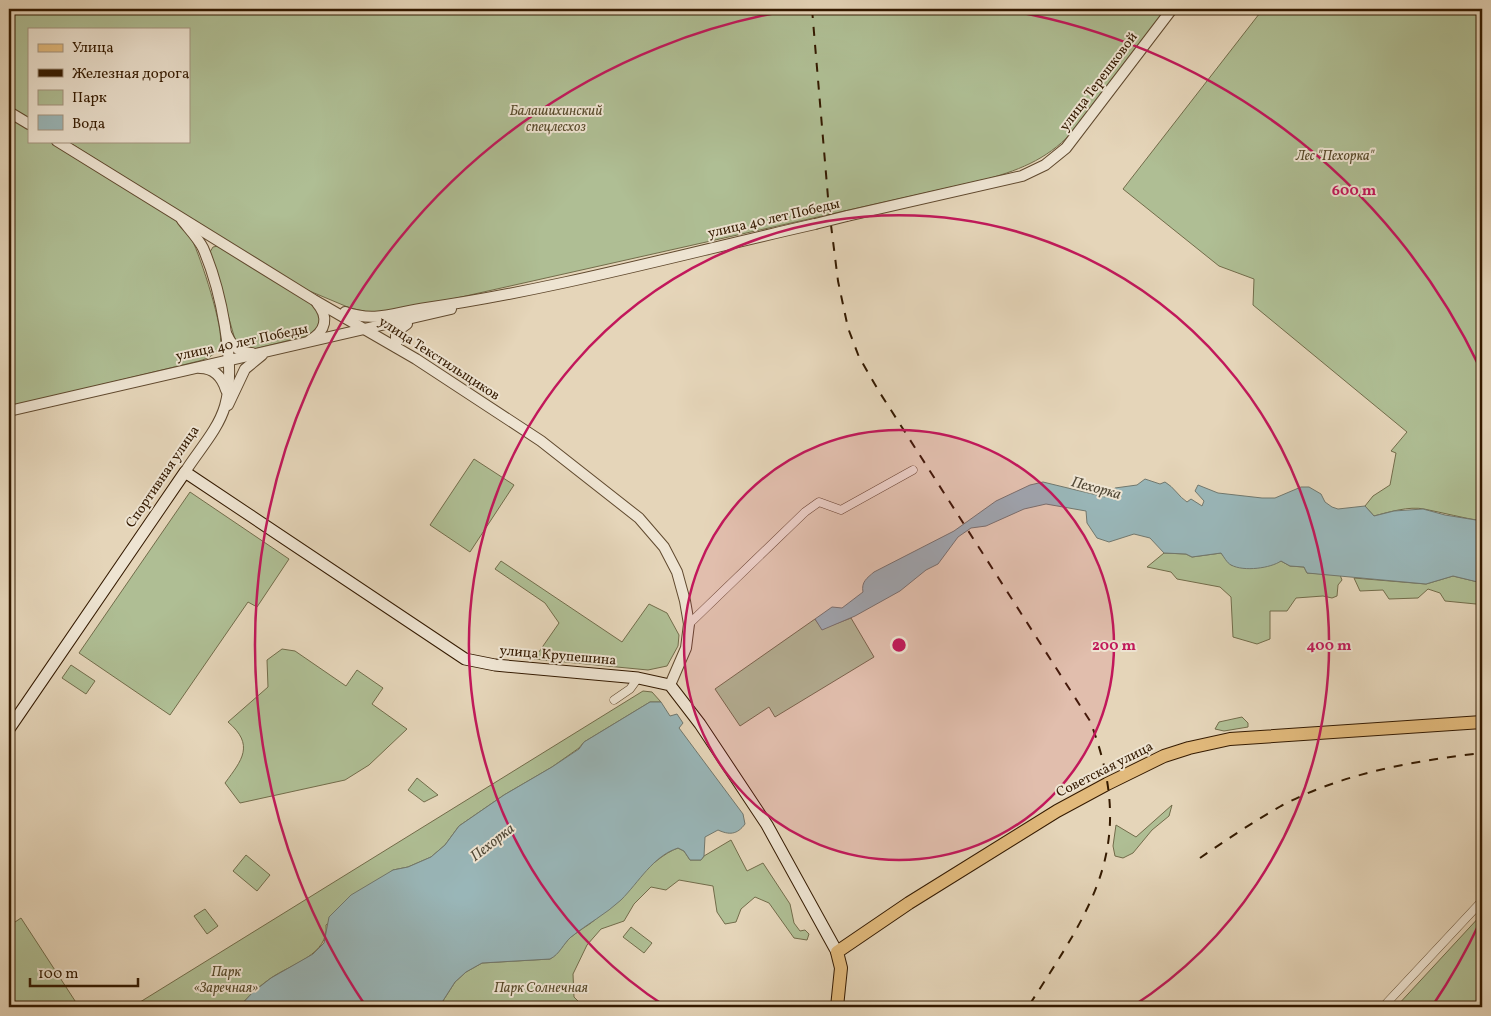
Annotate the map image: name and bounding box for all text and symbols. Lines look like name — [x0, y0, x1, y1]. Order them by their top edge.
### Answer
legend — [28, 28, 190, 142]
street label: улица Терешковой — [1056, 28, 1143, 135]
text: Улица — [72, 38, 114, 59]
text: Железная дорога — [72, 64, 189, 85]
text: Парк — [72, 88, 107, 109]
park label: Балашихинский спецлесхоз — [510, 102, 602, 137]
text: Вода — [72, 114, 105, 135]
park label: Лес "Пехорка" — [1295, 147, 1376, 166]
text: 600 m — [1332, 181, 1377, 202]
street label: улица 40 лет Победы — [706, 195, 842, 243]
street label: улица Текстильщиков — [375, 313, 503, 405]
street label: улица 40 лет Победы — [174, 320, 310, 366]
street label: Спортивная улица — [122, 422, 204, 532]
water label: Пехорка — [1069, 472, 1123, 506]
centre of rings — [890, 636, 908, 654]
text: 200 m — [1092, 636, 1136, 657]
text: 400 m — [1307, 636, 1352, 657]
street label: улица Крупешина — [499, 641, 617, 671]
street label: Советская улица — [1053, 737, 1157, 803]
water label: Пехорка — [466, 819, 520, 867]
scale bar — [30, 956, 138, 988]
park label: Парк «Заречная» — [194, 963, 258, 998]
text: 100 m — [38, 964, 78, 985]
park label: Парк Солнечная — [494, 979, 588, 998]

